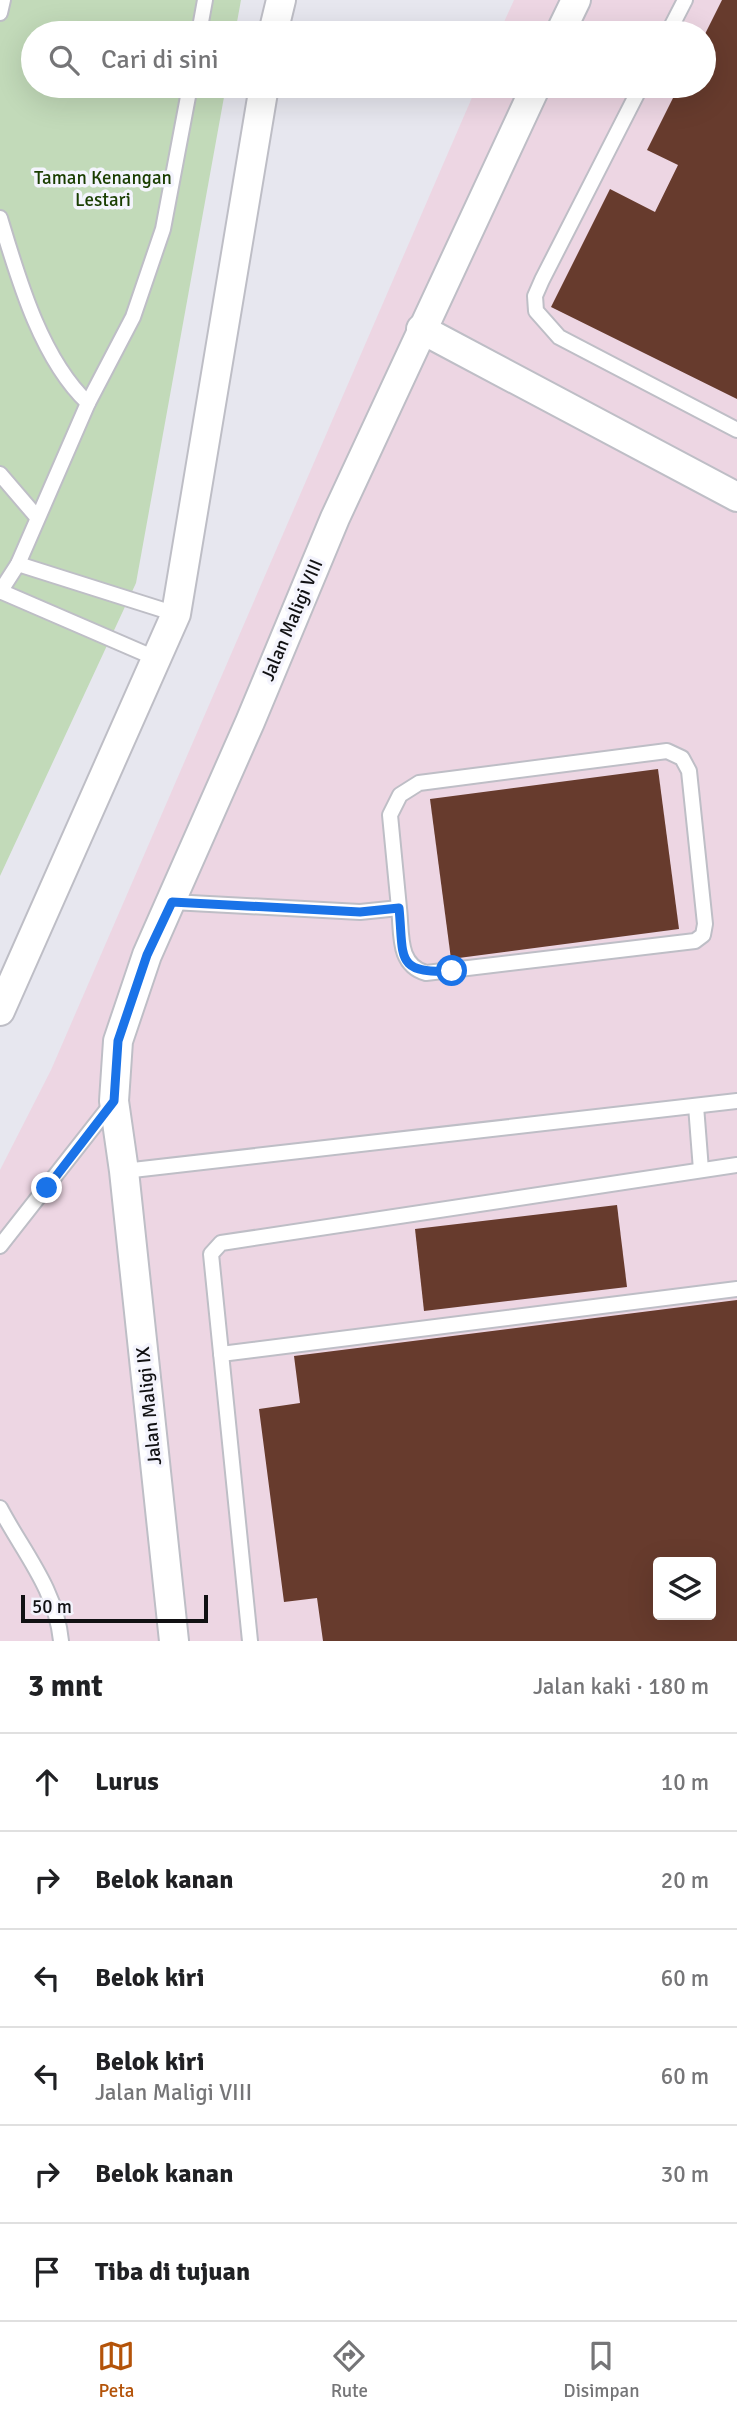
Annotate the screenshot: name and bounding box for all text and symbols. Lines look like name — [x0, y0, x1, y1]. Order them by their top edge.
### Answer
search box — [21, 21, 716, 98]
icon: search — [45, 41, 83, 79]
text: Cari di sini — [101, 44, 219, 76]
park label: Taman Kenangan Lestari — [34, 166, 172, 212]
street label: Jalan Maligi VIII — [256, 555, 328, 685]
route start — [436, 955, 467, 986]
route end — [31, 1172, 62, 1203]
street label: Jalan Maligi IX — [131, 1346, 167, 1466]
map controls — [653, 1557, 716, 1620]
button: layers — [653, 1557, 716, 1620]
scale bar — [21, 1592, 208, 1624]
text: 50 m — [32, 1595, 72, 1619]
text: 3 mnt — [28, 1668, 103, 1705]
text: Jalan kaki · 180 m — [533, 1672, 709, 1701]
icon: ahead — [28, 1763, 66, 1801]
text: Lurus — [95, 1766, 159, 1798]
text: 10 m — [661, 1768, 709, 1797]
icon: right — [28, 1861, 66, 1899]
text: Belok kanan — [95, 1864, 233, 1896]
text: 20 m — [661, 1866, 709, 1895]
icon: left — [28, 1959, 66, 1997]
text: Belok kiri — [95, 1962, 204, 1994]
text: 60 m — [661, 1964, 709, 1993]
text: Belok kiri — [95, 2046, 204, 2078]
icon: left — [28, 2057, 66, 2095]
text: 60 m — [661, 2062, 709, 2091]
text: Jalan Maligi VIII — [95, 2078, 252, 2107]
icon: right — [28, 2155, 66, 2193]
text: Belok kanan — [95, 2158, 233, 2190]
text: 30 m — [661, 2160, 709, 2189]
icon: arrive — [28, 2253, 66, 2291]
text: Tiba di tujuan — [95, 2256, 250, 2288]
tab: Peta — [97, 2337, 135, 2403]
tab: Rute — [330, 2337, 368, 2403]
tab: Disimpan — [563, 2337, 640, 2403]

